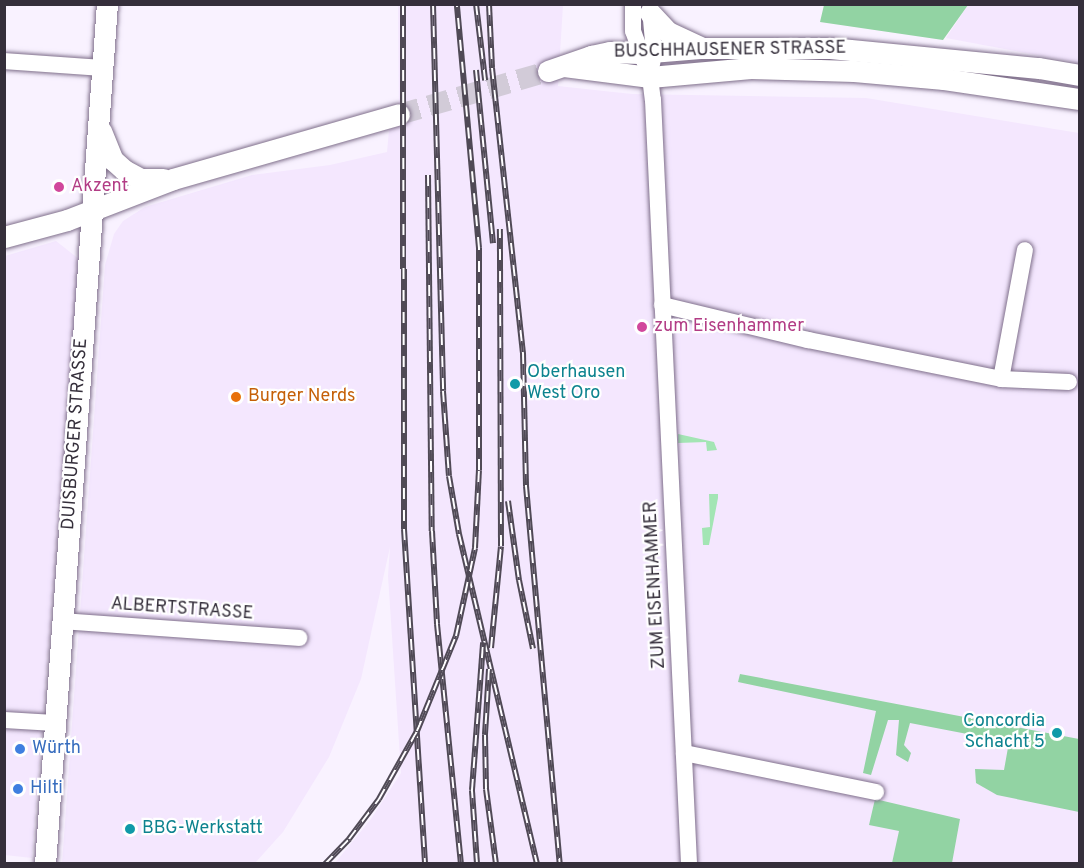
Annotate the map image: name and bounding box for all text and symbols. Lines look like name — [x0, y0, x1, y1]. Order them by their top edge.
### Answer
street label: BUSCHHAUSENER STRASSE — [614, 38, 846, 64]
place label: Akzent — [71, 176, 128, 198]
marker: Akzent — [52, 180, 66, 194]
place label: zum Eisenhammer — [654, 316, 804, 338]
marker: zum Eisenhammer — [635, 320, 649, 334]
street label: DUISBURGER STRASSE — [59, 337, 93, 531]
place label: Oberhausen West Oro — [527, 363, 625, 406]
marker: Oberhausen West Oro — [508, 377, 522, 391]
place label: Burger Nerds — [248, 386, 356, 408]
marker: Burger Nerds — [229, 390, 243, 404]
street label: ZUM EISENHAMMER — [641, 500, 671, 670]
street label: ALBERTSTRASSE — [110, 594, 254, 626]
place label: Concordia Schacht 5 — [963, 712, 1045, 754]
marker: Concordia Schacht 5 — [1050, 726, 1064, 740]
place label: Würth — [32, 738, 81, 760]
marker: Würth — [13, 742, 27, 756]
place label: Hilti — [30, 778, 63, 800]
marker: Hilti — [11, 782, 25, 796]
place label: BBG-Werkstatt — [142, 818, 263, 840]
marker: BBG-Werkstatt — [123, 822, 137, 836]

